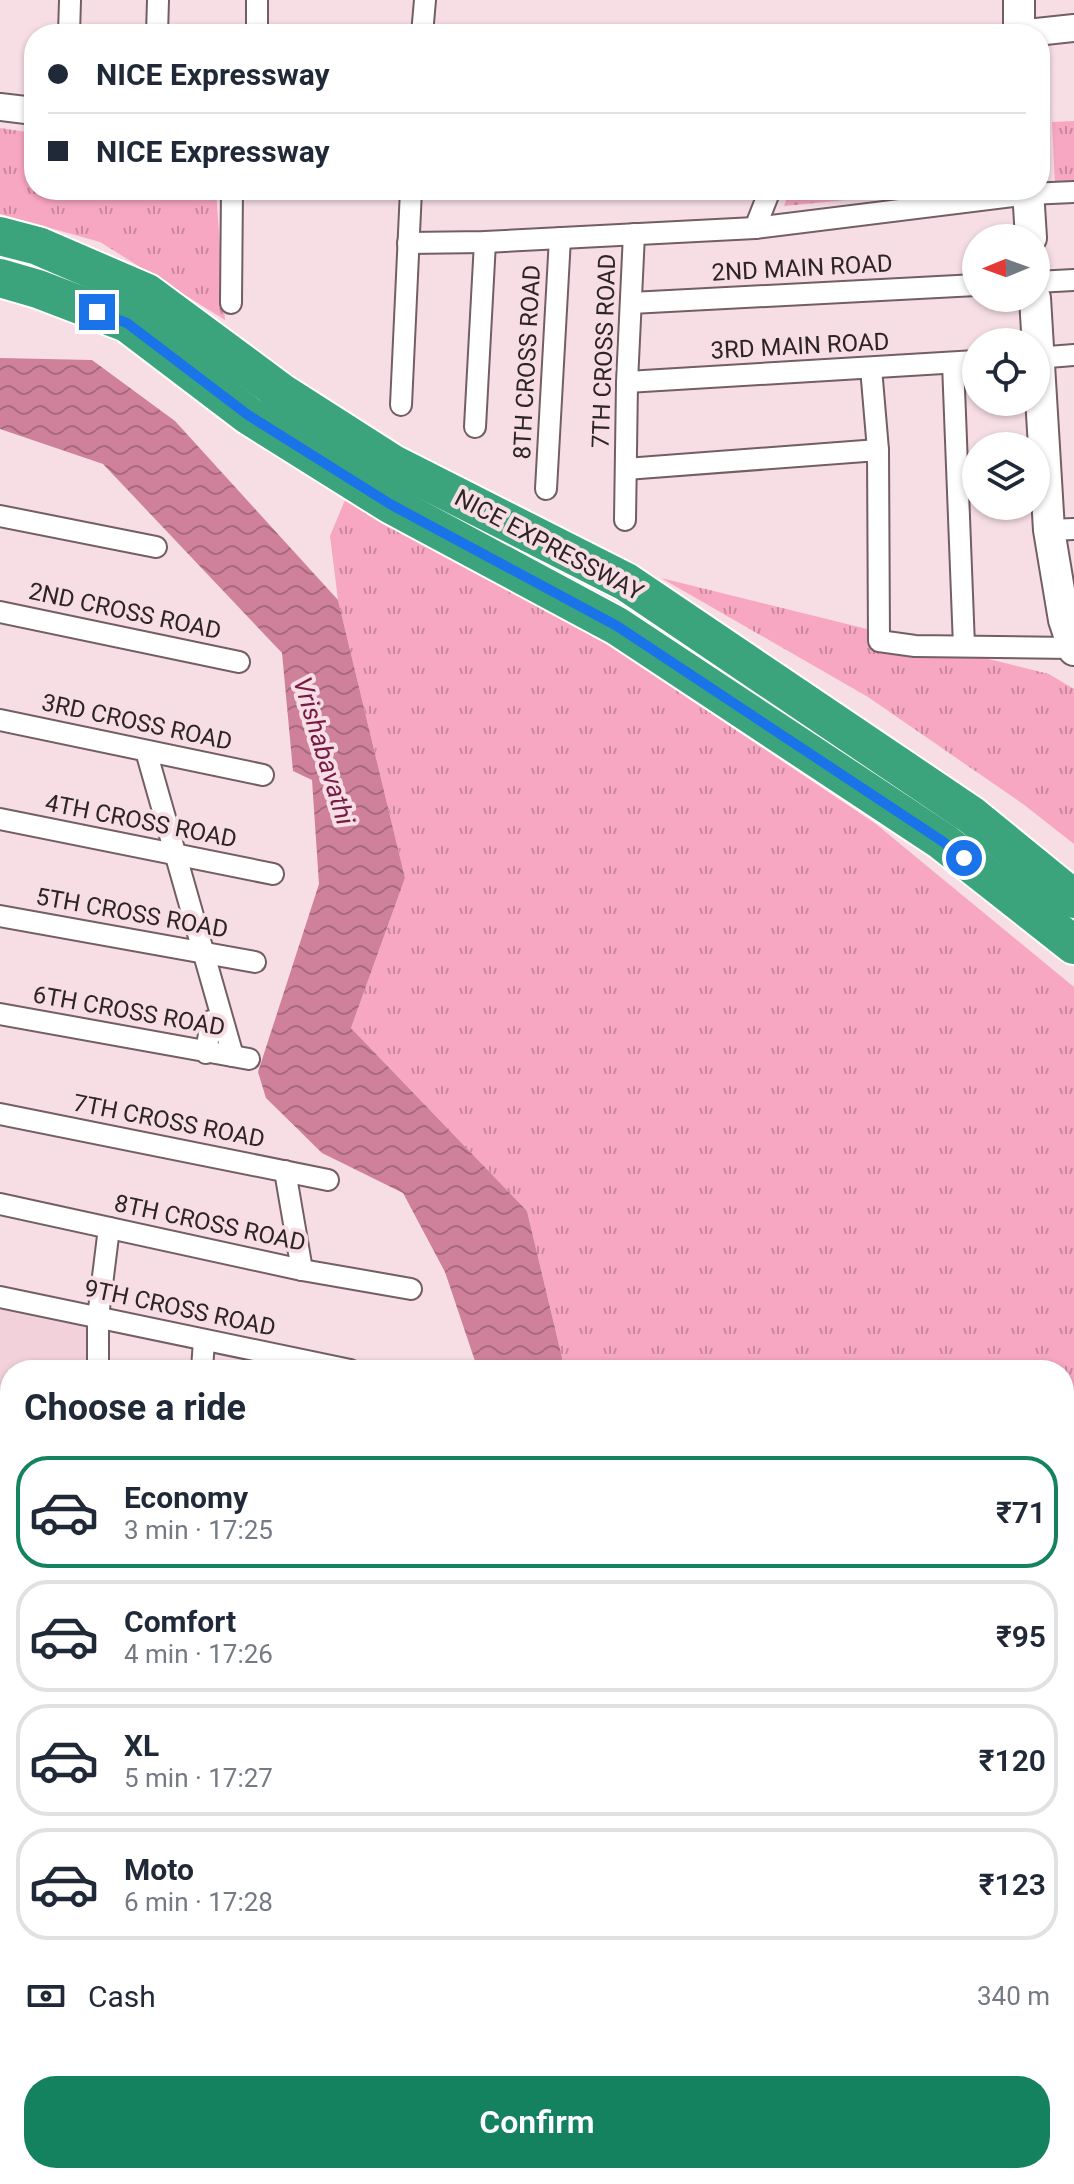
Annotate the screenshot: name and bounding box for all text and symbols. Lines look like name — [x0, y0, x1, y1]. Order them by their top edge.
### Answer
text: NICE Expressway — [96, 57, 330, 92]
text: NICE Expressway — [96, 134, 330, 169]
north arrow — [962, 224, 1050, 312]
map controls — [962, 224, 1050, 520]
street label: 2ND MAIN ROAD — [711, 249, 893, 287]
street label: 7TH CROSS ROAD — [587, 253, 621, 449]
street label: 8TH CROSS ROAD — [508, 264, 546, 460]
route end — [79, 294, 115, 330]
street label: 3RD MAIN ROAD — [710, 327, 890, 365]
button: locate — [962, 328, 1050, 416]
button: layers — [962, 432, 1050, 520]
street label: NICE EXPRESSWAY — [450, 483, 649, 607]
street label: 2ND CROSS ROAD — [26, 577, 224, 645]
water label: Vrishabavathi — [287, 674, 361, 829]
street label: 3RD CROSS ROAD — [39, 688, 235, 756]
street label: 4TH CROSS ROAD — [43, 789, 239, 853]
route start — [946, 840, 982, 876]
street label: 5TH CROSS ROAD — [34, 882, 230, 944]
street label: 6TH CROSS ROAD — [31, 980, 227, 1042]
street label: 7TH CROSS ROAD — [71, 1089, 267, 1153]
street label: 8TH CROSS ROAD — [112, 1189, 308, 1257]
street label: 9TH CROSS ROAD — [82, 1274, 278, 1342]
text: Choose a ride — [24, 1387, 246, 1429]
icon: car — [28, 1476, 100, 1548]
text: Economy — [124, 1480, 248, 1515]
text: ₹71 — [996, 1495, 1046, 1530]
text: 3 min · 17:25 — [124, 1515, 273, 1545]
icon: car — [28, 1600, 100, 1672]
text: Comfort — [124, 1604, 236, 1639]
text: ₹95 — [996, 1619, 1046, 1654]
text: 4 min · 17:26 — [124, 1639, 273, 1669]
icon: car — [28, 1724, 100, 1796]
text: XL — [124, 1728, 159, 1763]
text: ₹120 — [979, 1743, 1046, 1778]
text: 5 min · 17:27 — [124, 1763, 273, 1793]
icon: car — [28, 1848, 100, 1920]
text: Moto — [124, 1852, 194, 1887]
text: ₹123 — [979, 1867, 1046, 1902]
text: 6 min · 17:28 — [124, 1887, 273, 1917]
icon: cash — [24, 1974, 68, 2018]
text: Cash — [88, 1979, 156, 2014]
text: 340 m — [977, 1981, 1050, 2011]
button: Confirm — [24, 2076, 1050, 2168]

